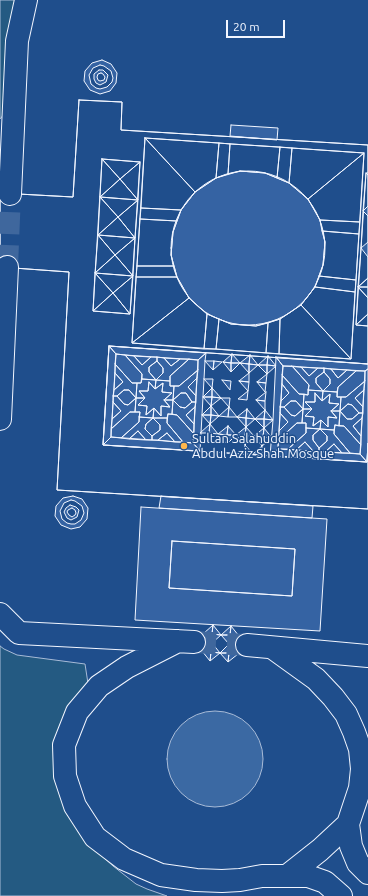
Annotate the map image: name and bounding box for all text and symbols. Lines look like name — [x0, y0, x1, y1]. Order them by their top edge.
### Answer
scale bar — [228, 12, 287, 38]
text: 20 m — [233, 20, 260, 33]
place label: Sultan Salahuddin Abdul Aziz Shah Mosque — [192, 431, 334, 462]
marker: Sultan Salahuddin Abdul Aziz Shah Mosque — [179, 441, 189, 451]

